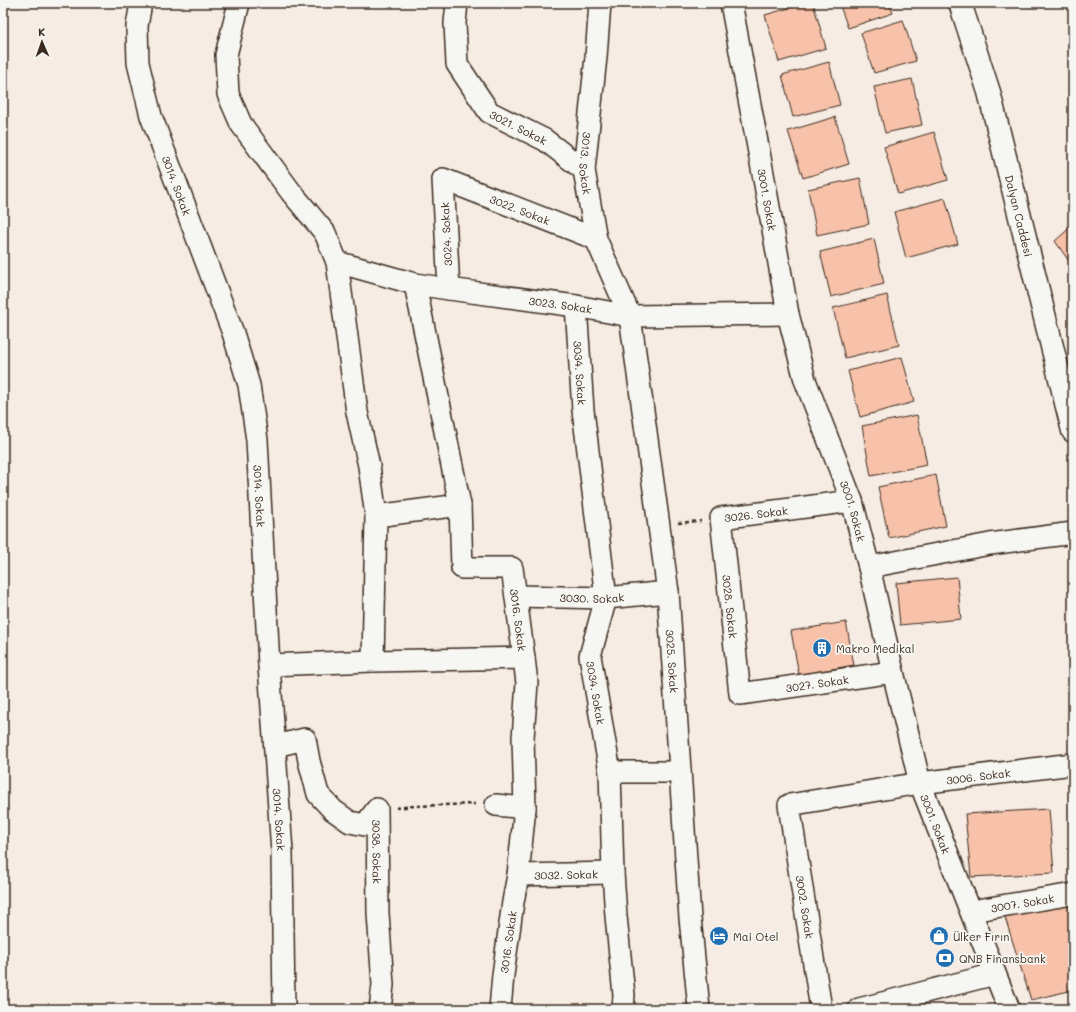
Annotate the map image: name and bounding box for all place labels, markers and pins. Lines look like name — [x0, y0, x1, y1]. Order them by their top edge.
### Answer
building icon: Makro Medikal — [811, 637, 833, 659]
place label: Makro Medikal — [836, 641, 914, 656]
hotel icon: Mai Otel — [708, 925, 730, 947]
shop icon: Ülker Fırın — [928, 925, 950, 947]
place label: Mai Otel — [733, 929, 779, 944]
place label: Ülker Fırın — [953, 929, 1009, 944]
bank icon: QNB Finansbank — [934, 947, 956, 969]
place label: QNB Finansbank — [959, 951, 1046, 966]

